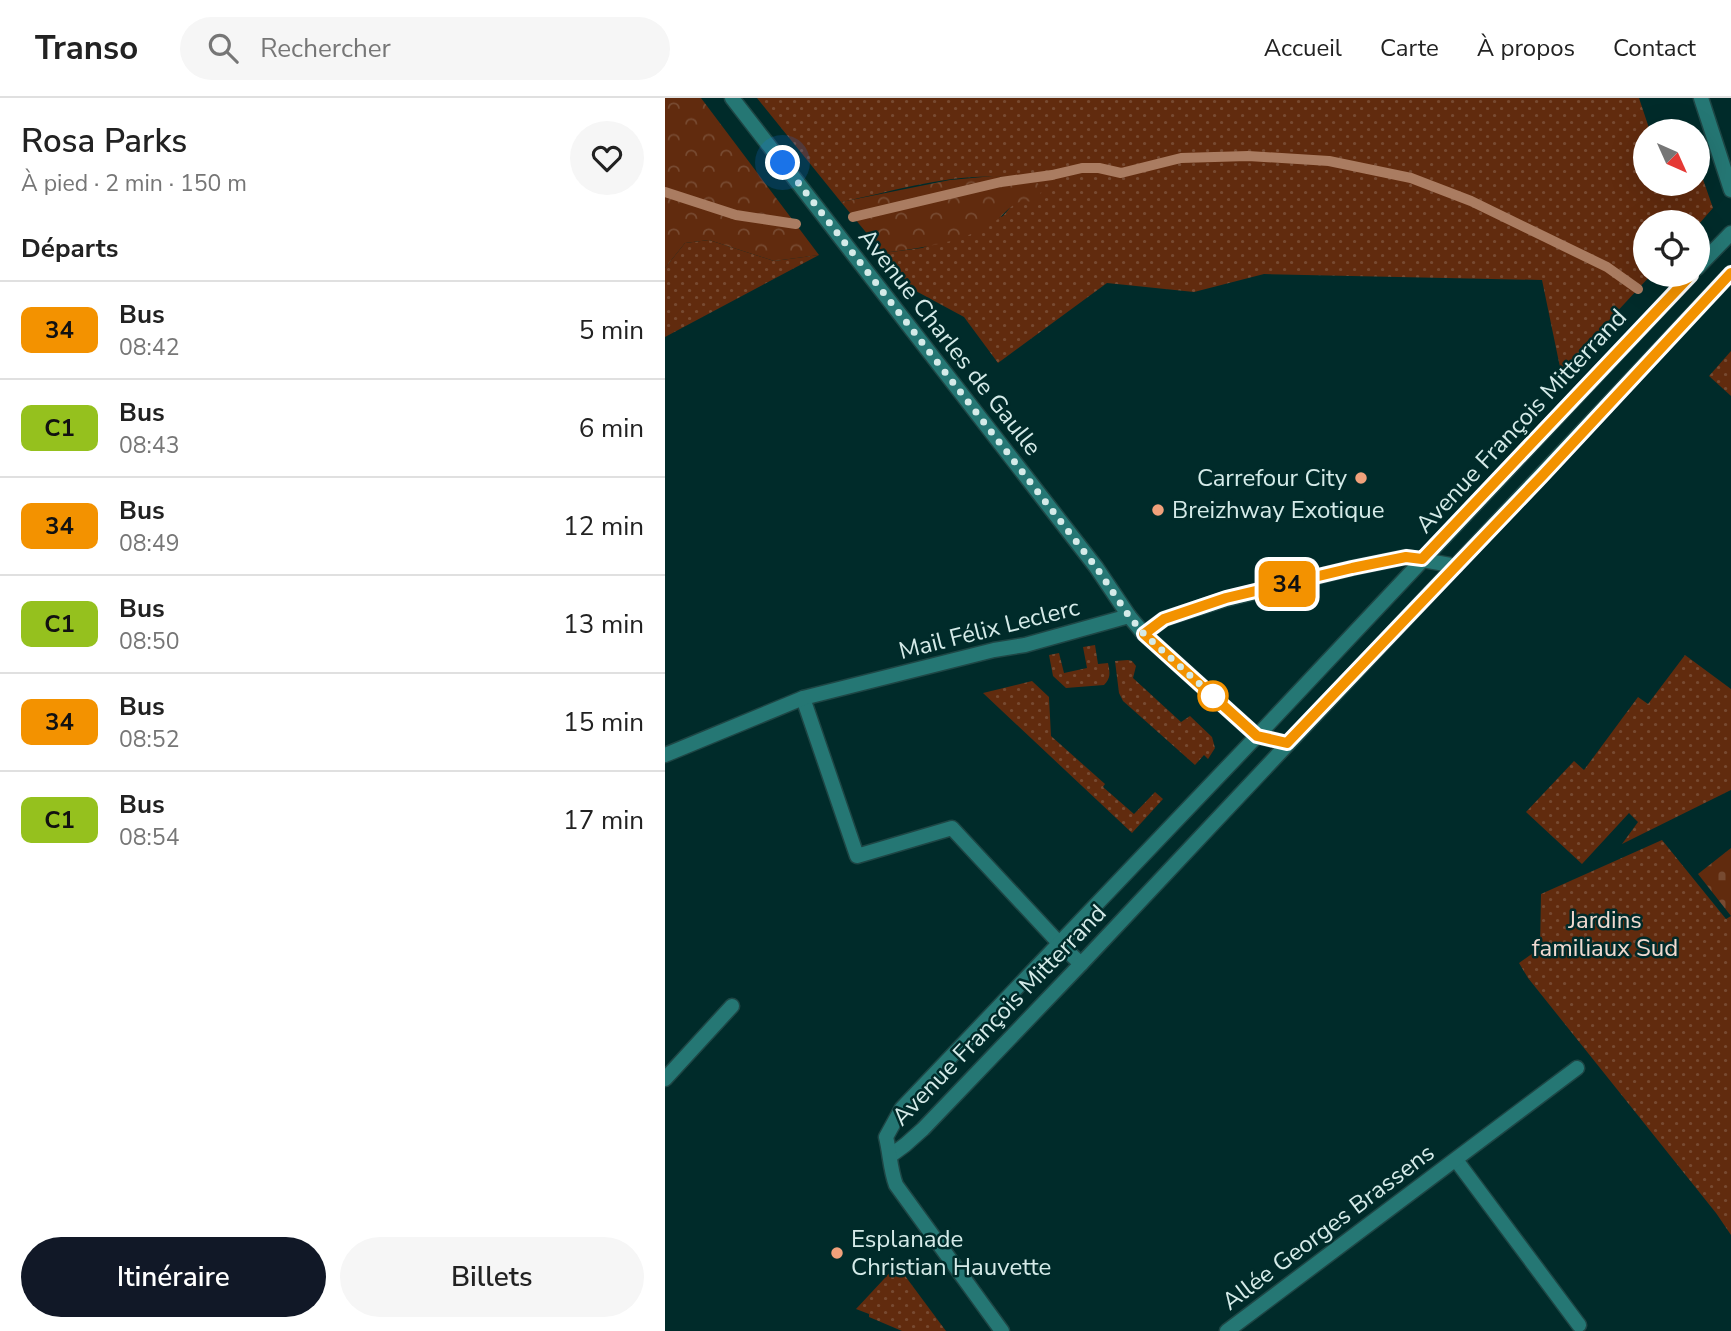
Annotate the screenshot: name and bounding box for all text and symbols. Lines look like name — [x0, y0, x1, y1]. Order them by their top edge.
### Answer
search box — [180, 17, 670, 80]
text: Transo — [35, 26, 138, 71]
icon: search — [204, 29, 242, 67]
text: Rechercher — [260, 31, 391, 66]
text: Accueil — [1264, 32, 1342, 64]
text: Carte — [1380, 32, 1439, 64]
text: À propos — [1477, 32, 1575, 64]
text: Contact — [1613, 32, 1696, 64]
text: Rosa Parks — [21, 119, 187, 164]
north arrow — [1633, 119, 1710, 196]
map controls — [1633, 119, 1710, 287]
button: heart — [570, 121, 644, 195]
your location — [765, 145, 800, 180]
text: À pied · 2 min · 150 m — [21, 168, 247, 199]
button: locate — [1633, 210, 1710, 287]
street label: Avenue Charles de Gaulle — [851, 222, 1049, 462]
text: Départs — [21, 231, 118, 266]
text: Bus — [119, 297, 165, 332]
street label: Avenue François Mitterrand — [1408, 302, 1634, 540]
text: 5 min — [579, 313, 644, 348]
text: 34 — [45, 314, 74, 346]
text: 08:42 — [119, 332, 179, 363]
text: Bus — [119, 395, 165, 430]
text: 6 min — [579, 411, 644, 446]
text: C1 — [44, 412, 75, 444]
text: 08:43 — [119, 430, 179, 461]
place label: Carrefour City — [1197, 462, 1348, 494]
marker: Carrefour City — [1353, 470, 1369, 486]
text: Bus — [119, 493, 165, 528]
place label: Breizhway Exotique — [1172, 494, 1384, 526]
marker: Breizhway Exotique — [1150, 502, 1166, 518]
text: 12 min — [563, 509, 644, 544]
text: 34 — [45, 510, 74, 542]
text: 08:49 — [119, 528, 179, 559]
line badge: 34 — [1255, 561, 1319, 607]
text: 34 — [1273, 568, 1301, 600]
text: Bus — [119, 591, 165, 626]
street label: Mail Félix Leclerc — [895, 591, 1083, 667]
text: 13 min — [563, 607, 644, 642]
text: C1 — [44, 608, 75, 640]
text: 08:50 — [119, 626, 179, 657]
unlabelled marker — [1198, 681, 1228, 711]
text: Bus — [119, 689, 165, 724]
text: 15 min — [563, 705, 644, 740]
text: 34 — [45, 706, 74, 738]
text: 08:52 — [119, 724, 179, 755]
text: Bus — [119, 787, 165, 822]
text: 17 min — [563, 803, 644, 838]
text: C1 — [44, 804, 75, 836]
text: 08:54 — [119, 822, 179, 853]
street label: Avenue François Mitterrand — [885, 898, 1113, 1132]
park label: Jardins familiaux Sud — [1532, 904, 1678, 964]
street label: Allée Georges Brassens — [1215, 1137, 1441, 1317]
place label: Esplanade Christian Hauvette — [851, 1223, 1051, 1283]
button: Itinéraire — [21, 1237, 326, 1317]
button: Billets — [340, 1237, 644, 1317]
marker: Esplanade Christian Hauvette — [829, 1245, 845, 1261]

